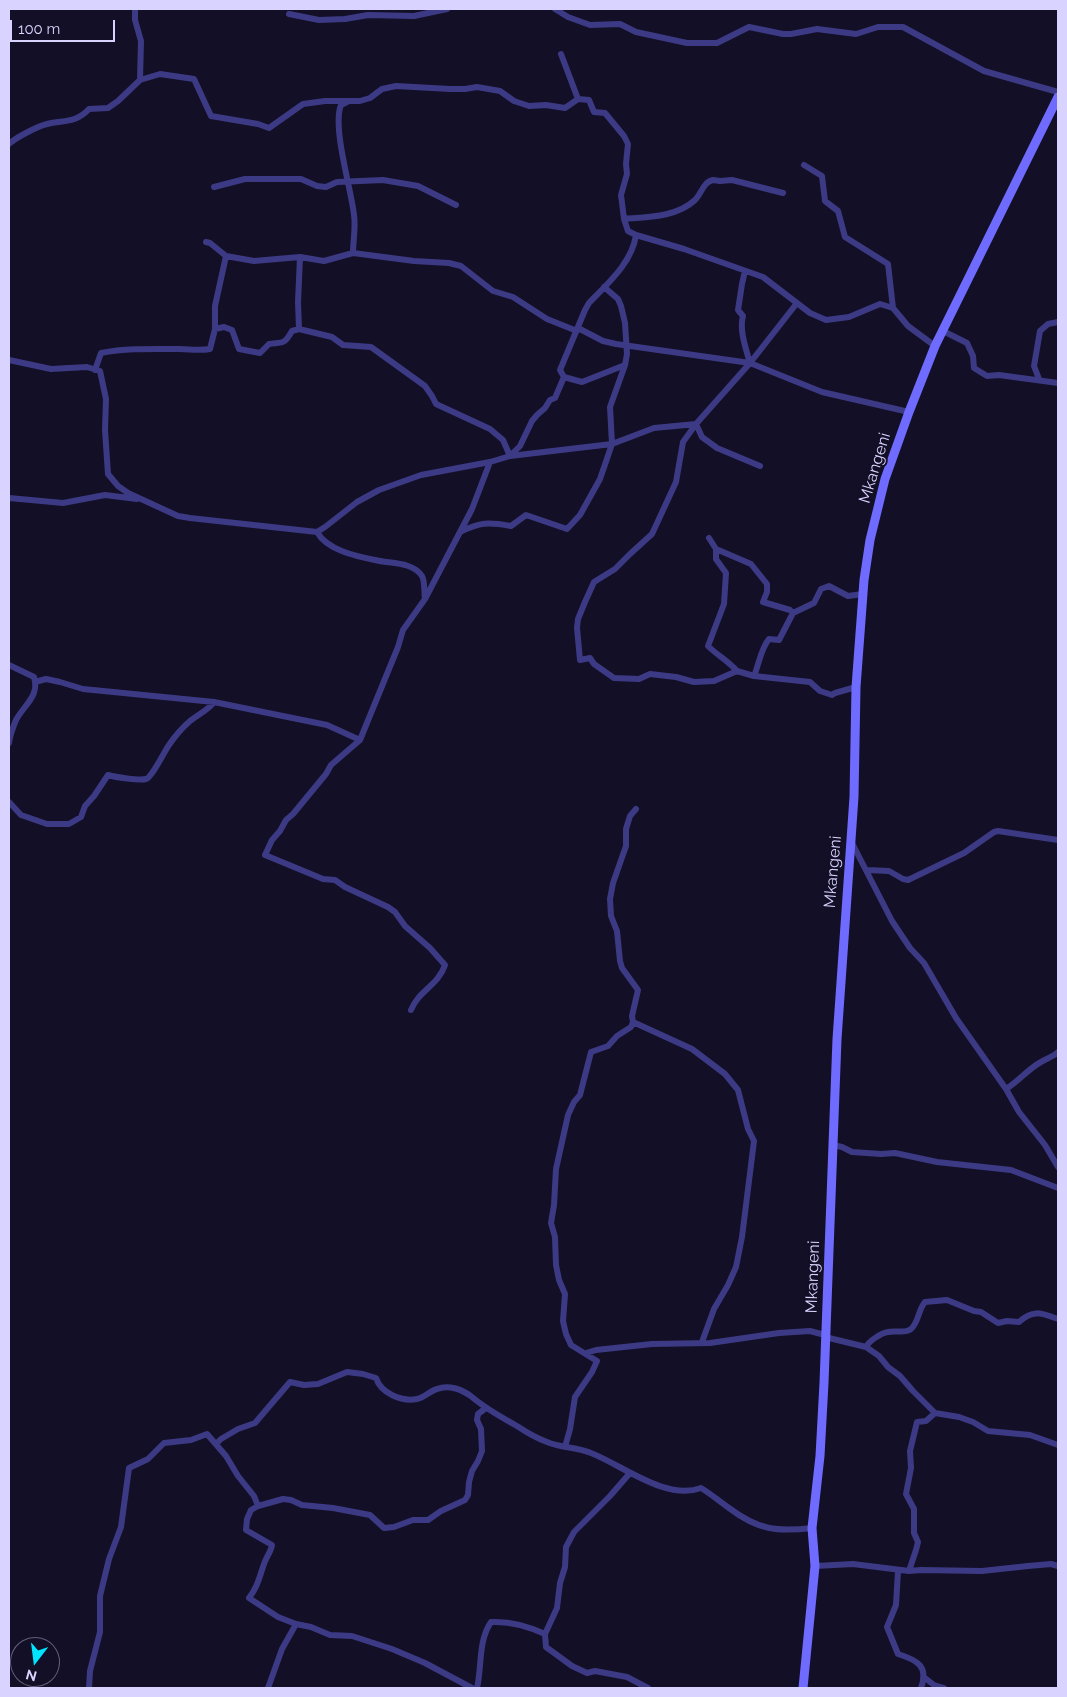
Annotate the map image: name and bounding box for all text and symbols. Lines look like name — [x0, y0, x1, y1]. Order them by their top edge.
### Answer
scale bar — [12, 10, 118, 42]
text: 100 m — [18, 20, 60, 38]
street label: Mkangeni — [855, 430, 895, 506]
street label: Mkangeni — [820, 835, 846, 909]
street label: Mkangeni — [802, 1240, 824, 1314]
north arrow — [10, 1637, 60, 1687]
text: N — [24, 1666, 39, 1685]

